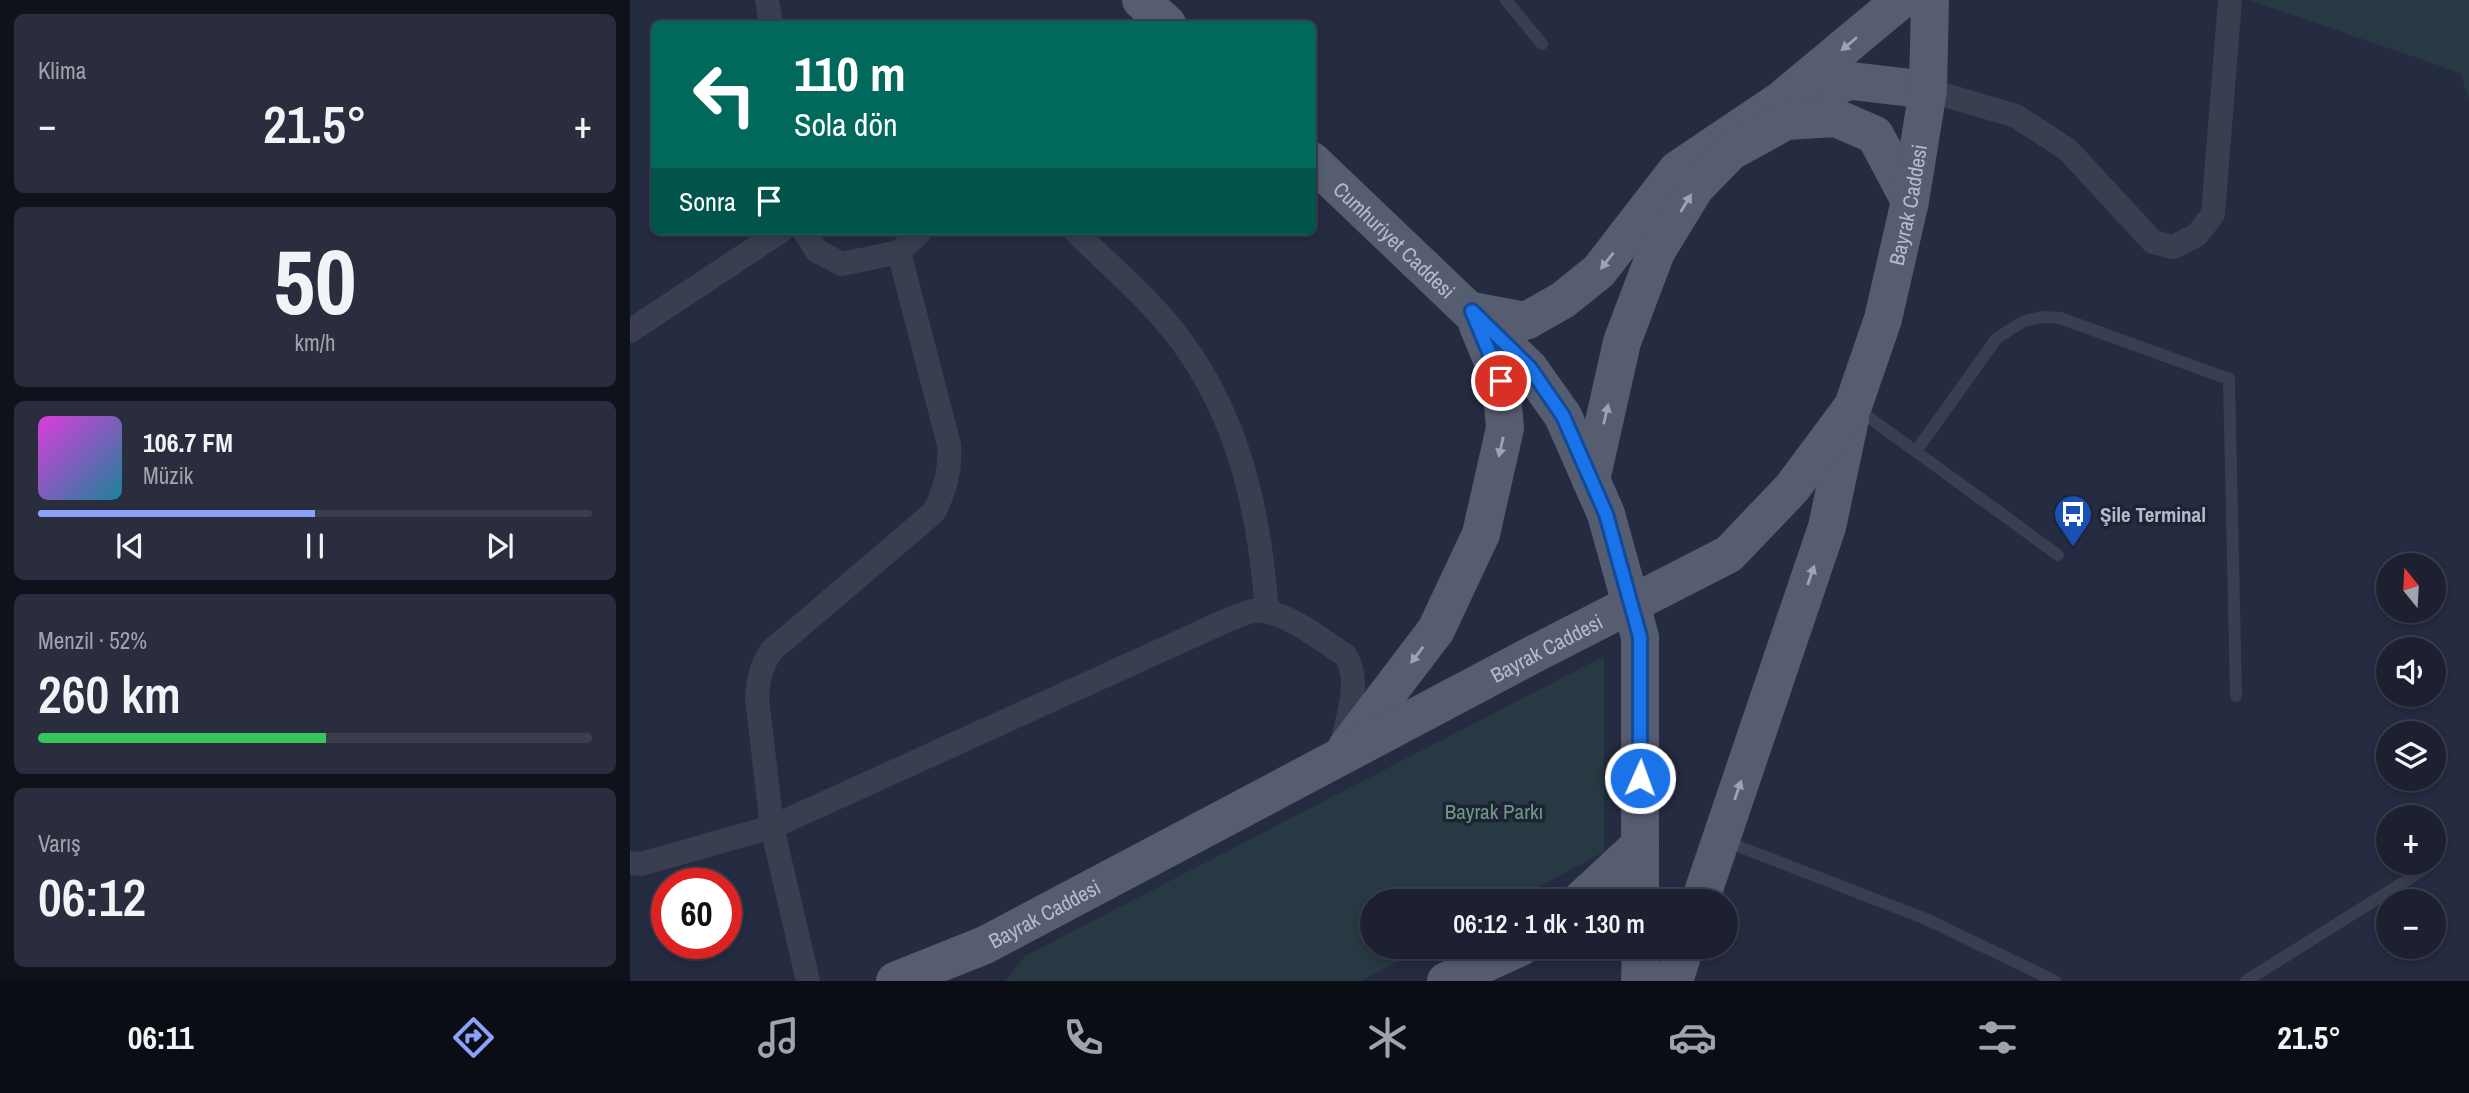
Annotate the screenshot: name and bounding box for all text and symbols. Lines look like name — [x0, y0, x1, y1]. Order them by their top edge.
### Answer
one-way arrow — [1840, 36, 1858, 51]
text: 110 m — [794, 40, 906, 106]
icon: left — [679, 49, 770, 140]
text: Klima — [38, 55, 86, 86]
text: 21.5° — [263, 89, 367, 159]
text: − — [38, 99, 56, 150]
text: + — [574, 99, 592, 150]
text: Sola dön — [794, 103, 898, 146]
street label: Bayrak Caddesi — [1881, 142, 1933, 268]
street label: Cumhuriyet Caddesi — [1327, 175, 1462, 305]
icon: arrive — [750, 182, 788, 220]
text: Sonra — [679, 184, 736, 219]
one-way arrow — [1680, 193, 1693, 212]
text: 50 — [274, 220, 357, 342]
one-way arrow — [1599, 251, 1614, 269]
text: km/h — [295, 327, 335, 358]
pin — [1471, 351, 1531, 411]
icon: arrive — [1482, 362, 1520, 400]
one-way arrow — [1601, 403, 1612, 425]
text: 106.7 FM — [143, 425, 233, 460]
one-way arrow — [1495, 436, 1506, 458]
text: Müzik — [143, 460, 193, 491]
bus stop icon: Şile Terminal — [2052, 493, 2094, 548]
place label: Şile Terminal — [2100, 500, 2206, 529]
icon: previous — [111, 527, 149, 565]
icon: pause — [296, 527, 334, 565]
icon: next — [481, 527, 519, 565]
north arrow — [2376, 553, 2446, 623]
map controls — [2376, 553, 2446, 959]
one-way arrow — [1806, 564, 1817, 585]
street label: Bayrak Caddesi — [1485, 607, 1607, 689]
text: Menzil · 52% — [38, 625, 147, 656]
button: sound — [2376, 637, 2446, 707]
one-way arrow — [1409, 646, 1424, 664]
text: 260 km — [38, 659, 181, 729]
button: layers — [2376, 721, 2446, 791]
position arrow — [1603, 741, 1677, 815]
one-way arrow — [1733, 780, 1744, 801]
park label: Bayrak Parkı — [1445, 797, 1543, 826]
button: + — [2376, 805, 2446, 875]
text: Varış — [38, 828, 81, 859]
text: 06:12 — [38, 862, 146, 932]
speed limit sign: 60 — [651, 868, 742, 959]
street label: Bayrak Caddesi — [983, 872, 1105, 955]
button: − — [2376, 889, 2446, 959]
text: 06:12 · 1 dk · 130 m — [1453, 906, 1645, 941]
icon: directions — [449, 1013, 498, 1062]
icon: music — [754, 1013, 803, 1062]
icon: phone — [1059, 1013, 1108, 1062]
icon: climate — [1363, 1013, 1412, 1062]
icon: car — [1668, 1013, 1717, 1062]
icon: filters — [1973, 1013, 2022, 1062]
text: 06:11 — [128, 1016, 194, 1059]
text: 21.5° — [2277, 1016, 2341, 1059]

